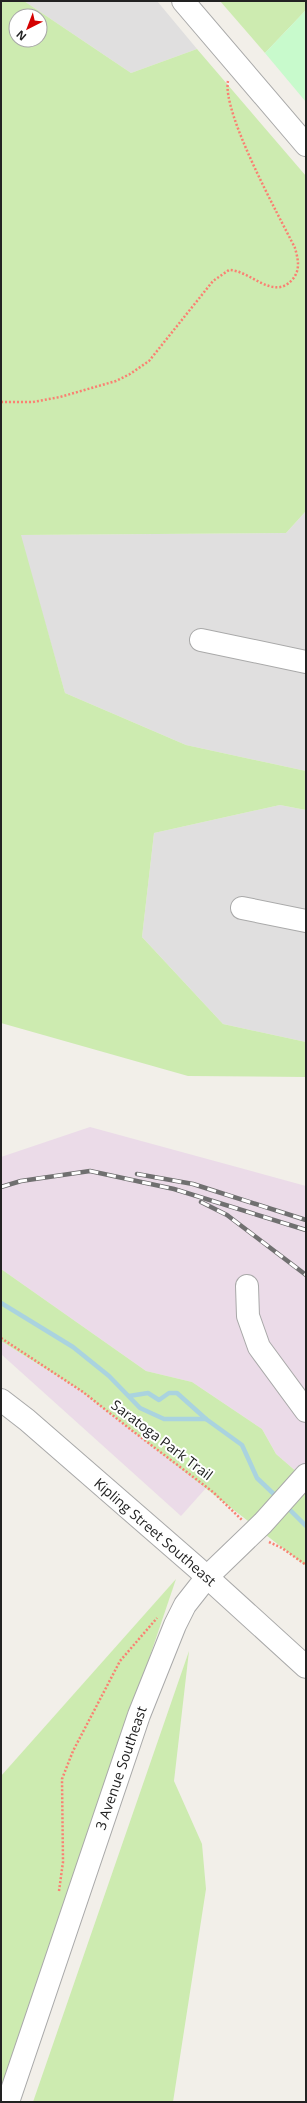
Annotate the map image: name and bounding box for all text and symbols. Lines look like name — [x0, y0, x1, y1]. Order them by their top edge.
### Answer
north arrow — [8, 8, 48, 48]
text: N — [13, 27, 29, 44]
street label: Saratoga Park Trail — [108, 1395, 217, 1484]
street label: Kipling Street Southeast — [90, 1473, 220, 1590]
street label: 3 Avenue Southeast — [90, 1703, 151, 1832]

